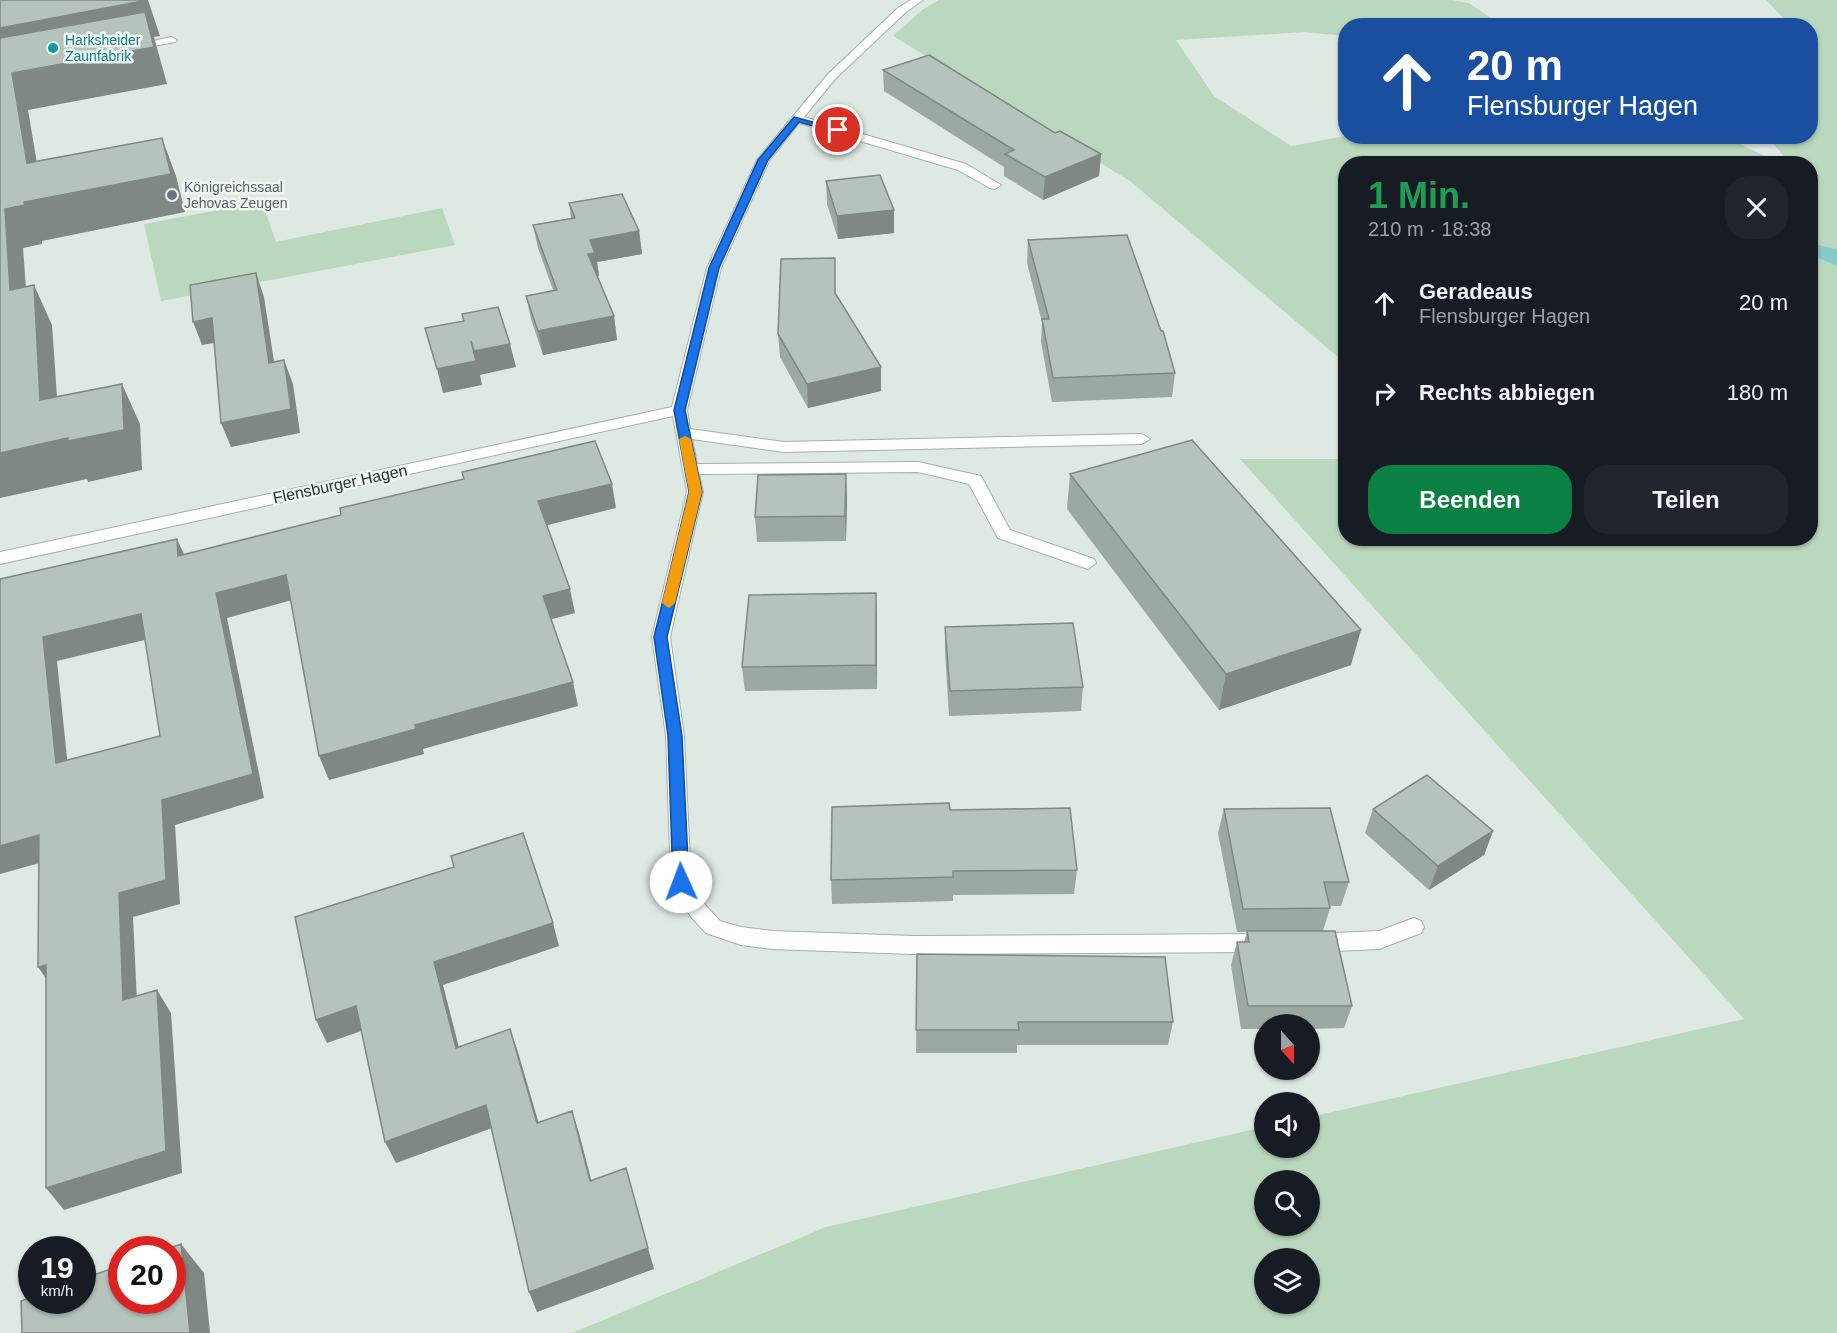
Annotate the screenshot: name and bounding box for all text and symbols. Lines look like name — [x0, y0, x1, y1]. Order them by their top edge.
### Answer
place label: Harksheider Zaunfabrik — [65, 32, 141, 64]
marker: Harksheider Zaunfabrik — [46, 41, 60, 55]
icon: ahead — [1368, 42, 1446, 120]
text: 20 m — [1467, 42, 1563, 89]
text: Flensburger Hagen — [1467, 91, 1698, 121]
pin — [812, 104, 863, 155]
icon: arrive — [821, 113, 854, 146]
text: 1 Min. — [1368, 175, 1470, 216]
button: close — [1725, 176, 1788, 239]
place label: Königreichssaal Jehovas Zeugen — [184, 179, 288, 211]
marker: Königreichssaal Jehovas Zeugen — [165, 188, 179, 202]
text: 210 m · 18:38 — [1368, 218, 1491, 240]
text: Geradeaus — [1419, 279, 1533, 304]
icon: ahead — [1368, 287, 1401, 320]
text: 20 m — [1739, 290, 1788, 315]
text: Flensburger Hagen — [1419, 305, 1590, 327]
icon: right — [1368, 377, 1401, 410]
text: Rechts abbiegen — [1419, 380, 1595, 405]
text: 180 m — [1727, 380, 1788, 405]
street label: Flensburger Hagen — [271, 461, 409, 507]
button: Beenden — [1368, 465, 1572, 534]
button: Teilen — [1584, 465, 1788, 534]
position arrow — [649, 850, 713, 914]
north arrow — [1254, 1014, 1320, 1080]
map controls — [1254, 1014, 1320, 1314]
button: sound — [1254, 1092, 1320, 1158]
button: search — [1254, 1170, 1320, 1236]
speed limit sign: 20 — [108, 1236, 186, 1314]
button: layers — [1254, 1248, 1320, 1314]
text: 19 — [40, 1251, 74, 1284]
text: km/h — [41, 1282, 73, 1299]

